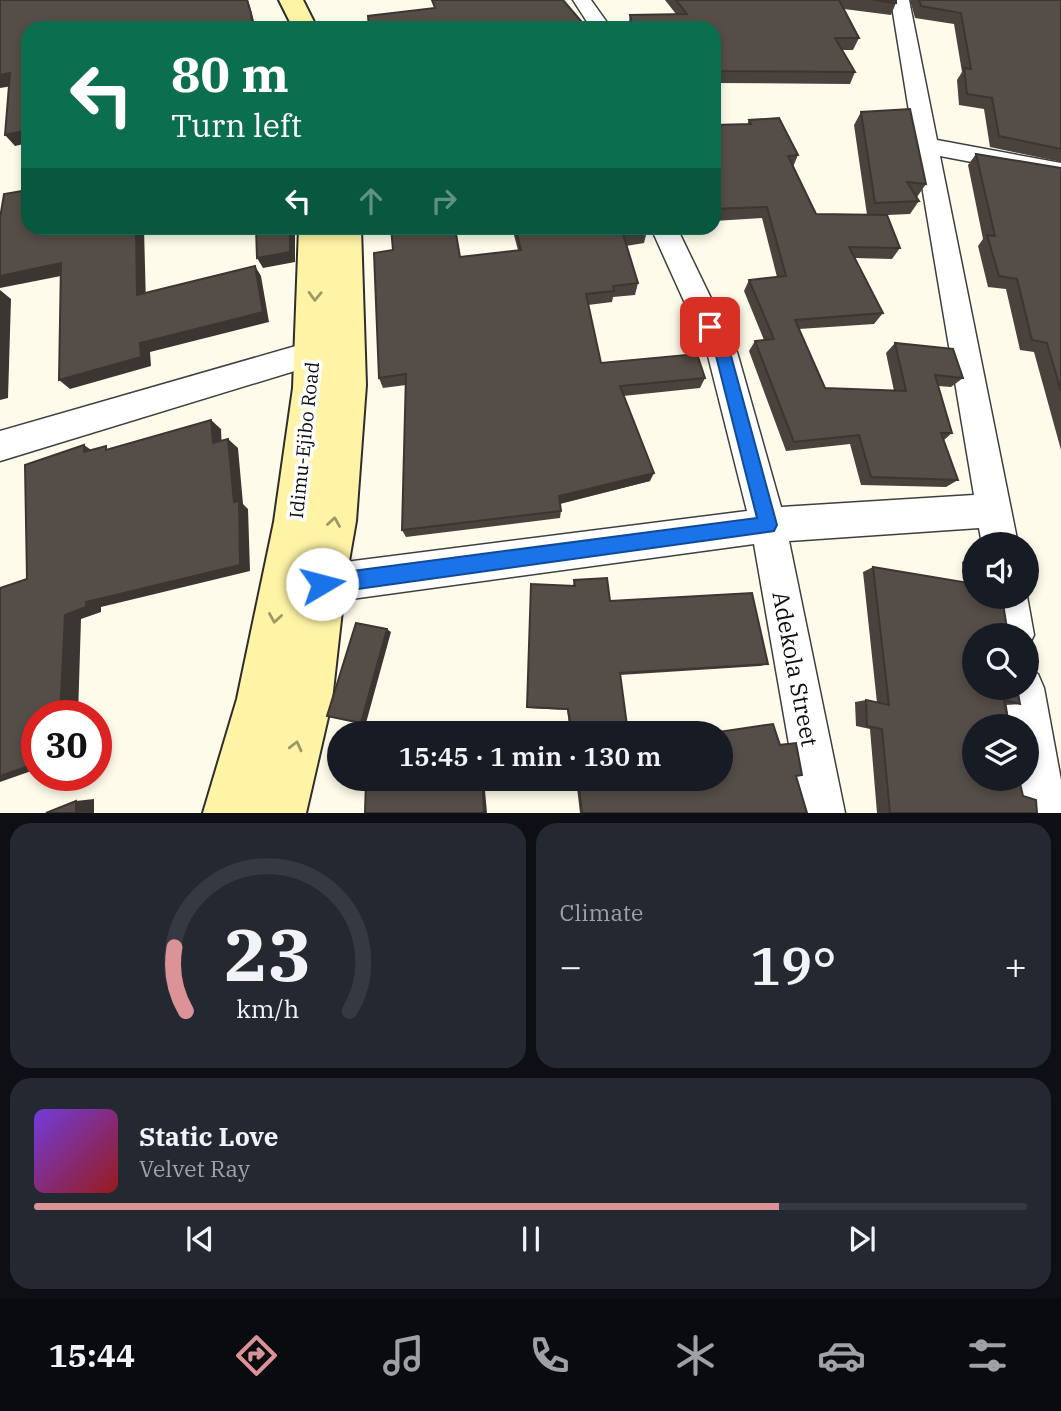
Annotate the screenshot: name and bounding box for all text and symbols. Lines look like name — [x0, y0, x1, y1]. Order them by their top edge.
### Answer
text: 80 m — [171, 42, 289, 105]
icon: left — [56, 49, 147, 140]
text: Turn left — [171, 104, 302, 146]
icon: left — [279, 182, 317, 220]
icon: ahead — [352, 182, 390, 220]
icon: right — [425, 182, 463, 220]
one-way arrow — [308, 290, 323, 301]
pin — [680, 297, 740, 357]
icon: arrive — [691, 308, 729, 346]
street label: Idimu-Ejibo Road — [284, 360, 324, 520]
one-way arrow — [326, 516, 341, 528]
map controls — [962, 532, 1039, 791]
button: sound — [962, 532, 1039, 609]
position arrow — [285, 547, 359, 621]
street label: Adekola Street — [766, 589, 826, 749]
one-way arrow — [268, 612, 283, 624]
button: search — [962, 623, 1039, 700]
speed limit sign: 30 — [21, 700, 112, 791]
button: layers — [962, 714, 1039, 791]
text: 15:45 · 1 min · 130 m — [399, 739, 661, 773]
one-way arrow — [288, 740, 302, 752]
text: Climate — [560, 897, 643, 927]
text: 23 — [224, 907, 311, 1002]
text: 19° — [750, 932, 837, 999]
text: − — [560, 941, 582, 990]
text: + — [1004, 941, 1027, 990]
text: km/h — [236, 992, 299, 1025]
text: Static Love — [139, 1119, 278, 1153]
text: Velvet Ray — [139, 1153, 250, 1183]
icon: previous — [181, 1220, 219, 1258]
icon: pause — [512, 1220, 550, 1258]
icon: next — [843, 1220, 881, 1258]
icon: directions — [232, 1331, 281, 1380]
icon: music — [379, 1331, 428, 1380]
icon: phone — [525, 1331, 574, 1380]
icon: climate — [671, 1331, 720, 1380]
icon: car — [817, 1331, 866, 1380]
icon: filters — [963, 1331, 1012, 1380]
text: 15:44 — [49, 1334, 135, 1376]

